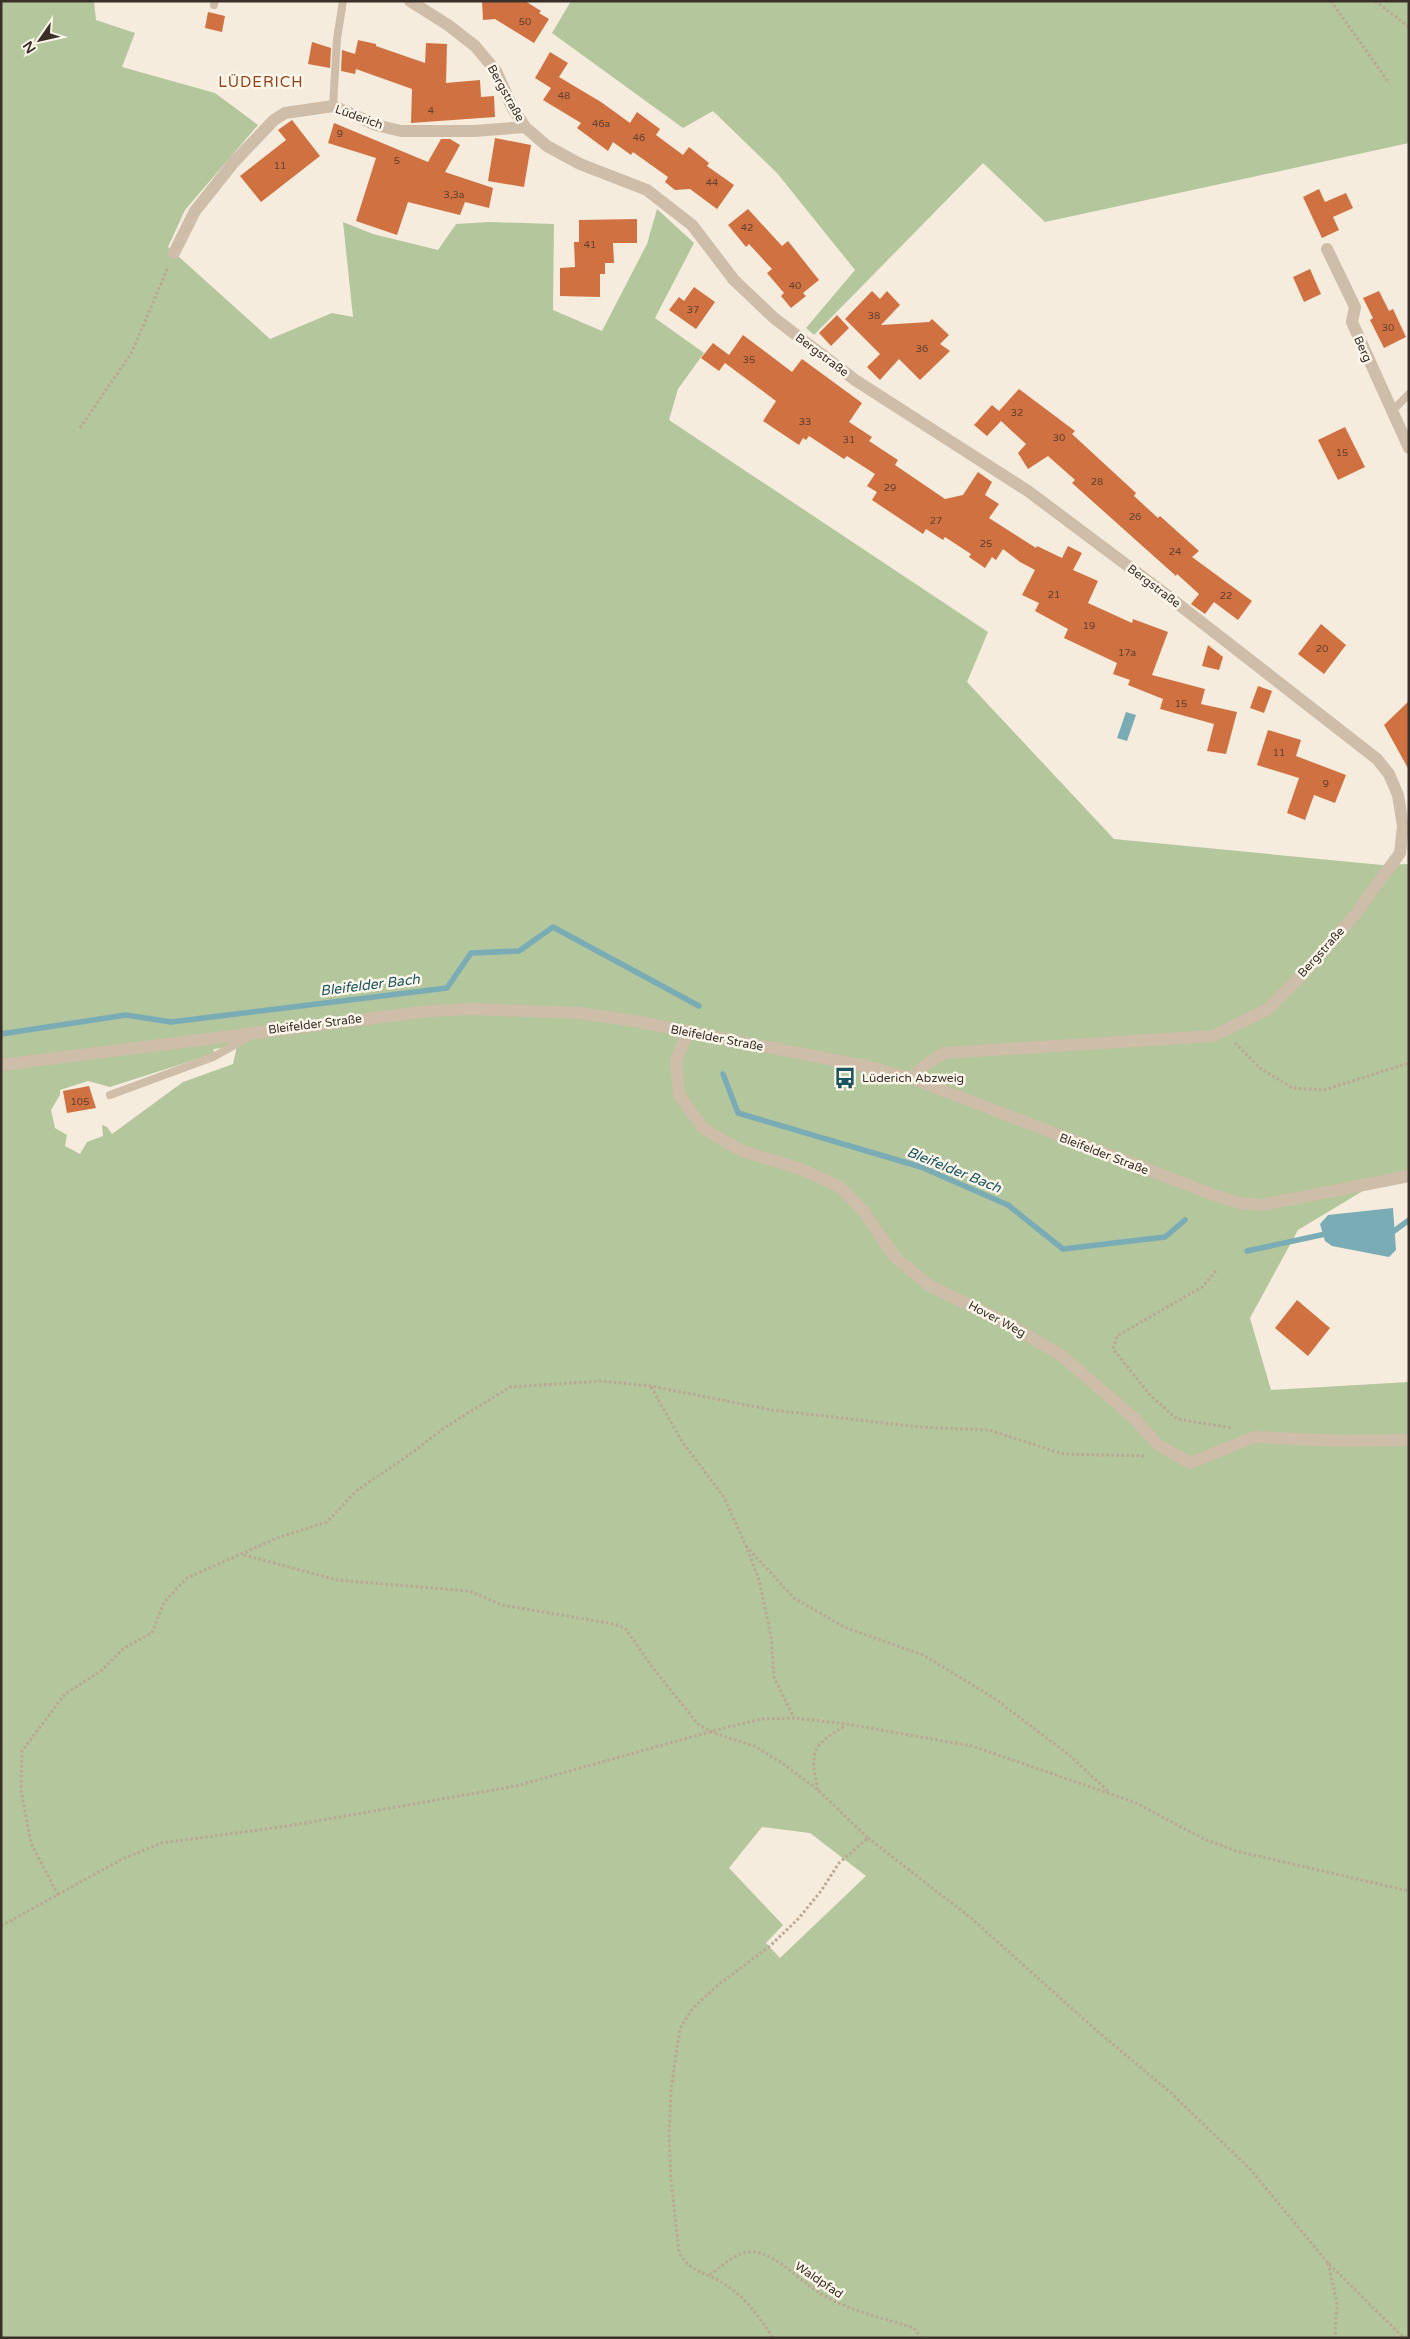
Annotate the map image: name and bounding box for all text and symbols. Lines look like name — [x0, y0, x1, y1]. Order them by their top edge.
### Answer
north arrow — [15, 15, 65, 65]
house number: 50 — [519, 16, 531, 28]
text: N — [19, 38, 40, 56]
street label: Bergstraße — [485, 62, 527, 124]
district label: LÜDERICH — [218, 73, 304, 91]
house number: 48 — [558, 90, 570, 102]
street label: Lüderich — [333, 102, 385, 132]
house number: 4 — [428, 105, 434, 117]
house number: 46a — [592, 118, 610, 130]
house number: 9 — [337, 128, 343, 140]
house number: 46 — [633, 132, 645, 144]
house number: 5 — [394, 155, 400, 167]
house number: 11 — [274, 160, 286, 172]
house number: 44 — [706, 177, 718, 189]
house number: 3,3a — [444, 189, 464, 201]
house number: 42 — [741, 222, 753, 234]
house number: 41 — [584, 239, 596, 251]
house number: 40 — [789, 280, 801, 292]
house number: 37 — [687, 304, 699, 316]
house number: 38 — [868, 310, 880, 322]
house number: 30 — [1382, 322, 1394, 334]
street label: Bergstraße — [793, 331, 851, 380]
street label: Berg — [1351, 334, 1375, 364]
house number: 36 — [916, 343, 928, 355]
house number: 35 — [743, 354, 755, 366]
house number: 32 — [1011, 407, 1023, 419]
house number: 33 — [799, 416, 811, 428]
house number: 30 — [1053, 432, 1065, 444]
house number: 31 — [843, 434, 855, 446]
house number: 15 — [1336, 447, 1348, 459]
house number: 28 — [1091, 476, 1103, 488]
house number: 29 — [884, 482, 896, 494]
house number: 26 — [1129, 511, 1141, 523]
house number: 27 — [930, 515, 942, 527]
house number: 25 — [980, 538, 992, 550]
house number: 24 — [1169, 546, 1181, 558]
street label: Bergstraße — [1125, 562, 1183, 611]
house number: 21 — [1048, 589, 1060, 601]
house number: 22 — [1220, 590, 1232, 602]
house number: 19 — [1083, 620, 1095, 632]
house number: 20 — [1316, 643, 1328, 655]
house number: 17a — [1118, 647, 1136, 659]
house number: 15 — [1175, 698, 1187, 710]
house number: 11 — [1273, 747, 1285, 759]
house number: 9 — [1323, 778, 1329, 790]
street label: Bergstraße — [1295, 924, 1347, 980]
water label: Bleifelder Bach — [319, 970, 421, 1000]
street label: Bleifelder Straße — [267, 1011, 363, 1037]
street label: Bleifelder Straße — [669, 1022, 765, 1054]
bus stop icon: Lüderich Abzweig — [832, 1065, 858, 1091]
place label: Lüderich Abzweig — [862, 1071, 964, 1085]
house number: 105 — [71, 1096, 89, 1108]
street label: Bleifelder Straße — [1057, 1131, 1151, 1177]
water label: Bleifelder Bach — [904, 1143, 1004, 1197]
street label: Hover Weg — [966, 1298, 1028, 1340]
street label: Waldpfad — [792, 2259, 846, 2301]

